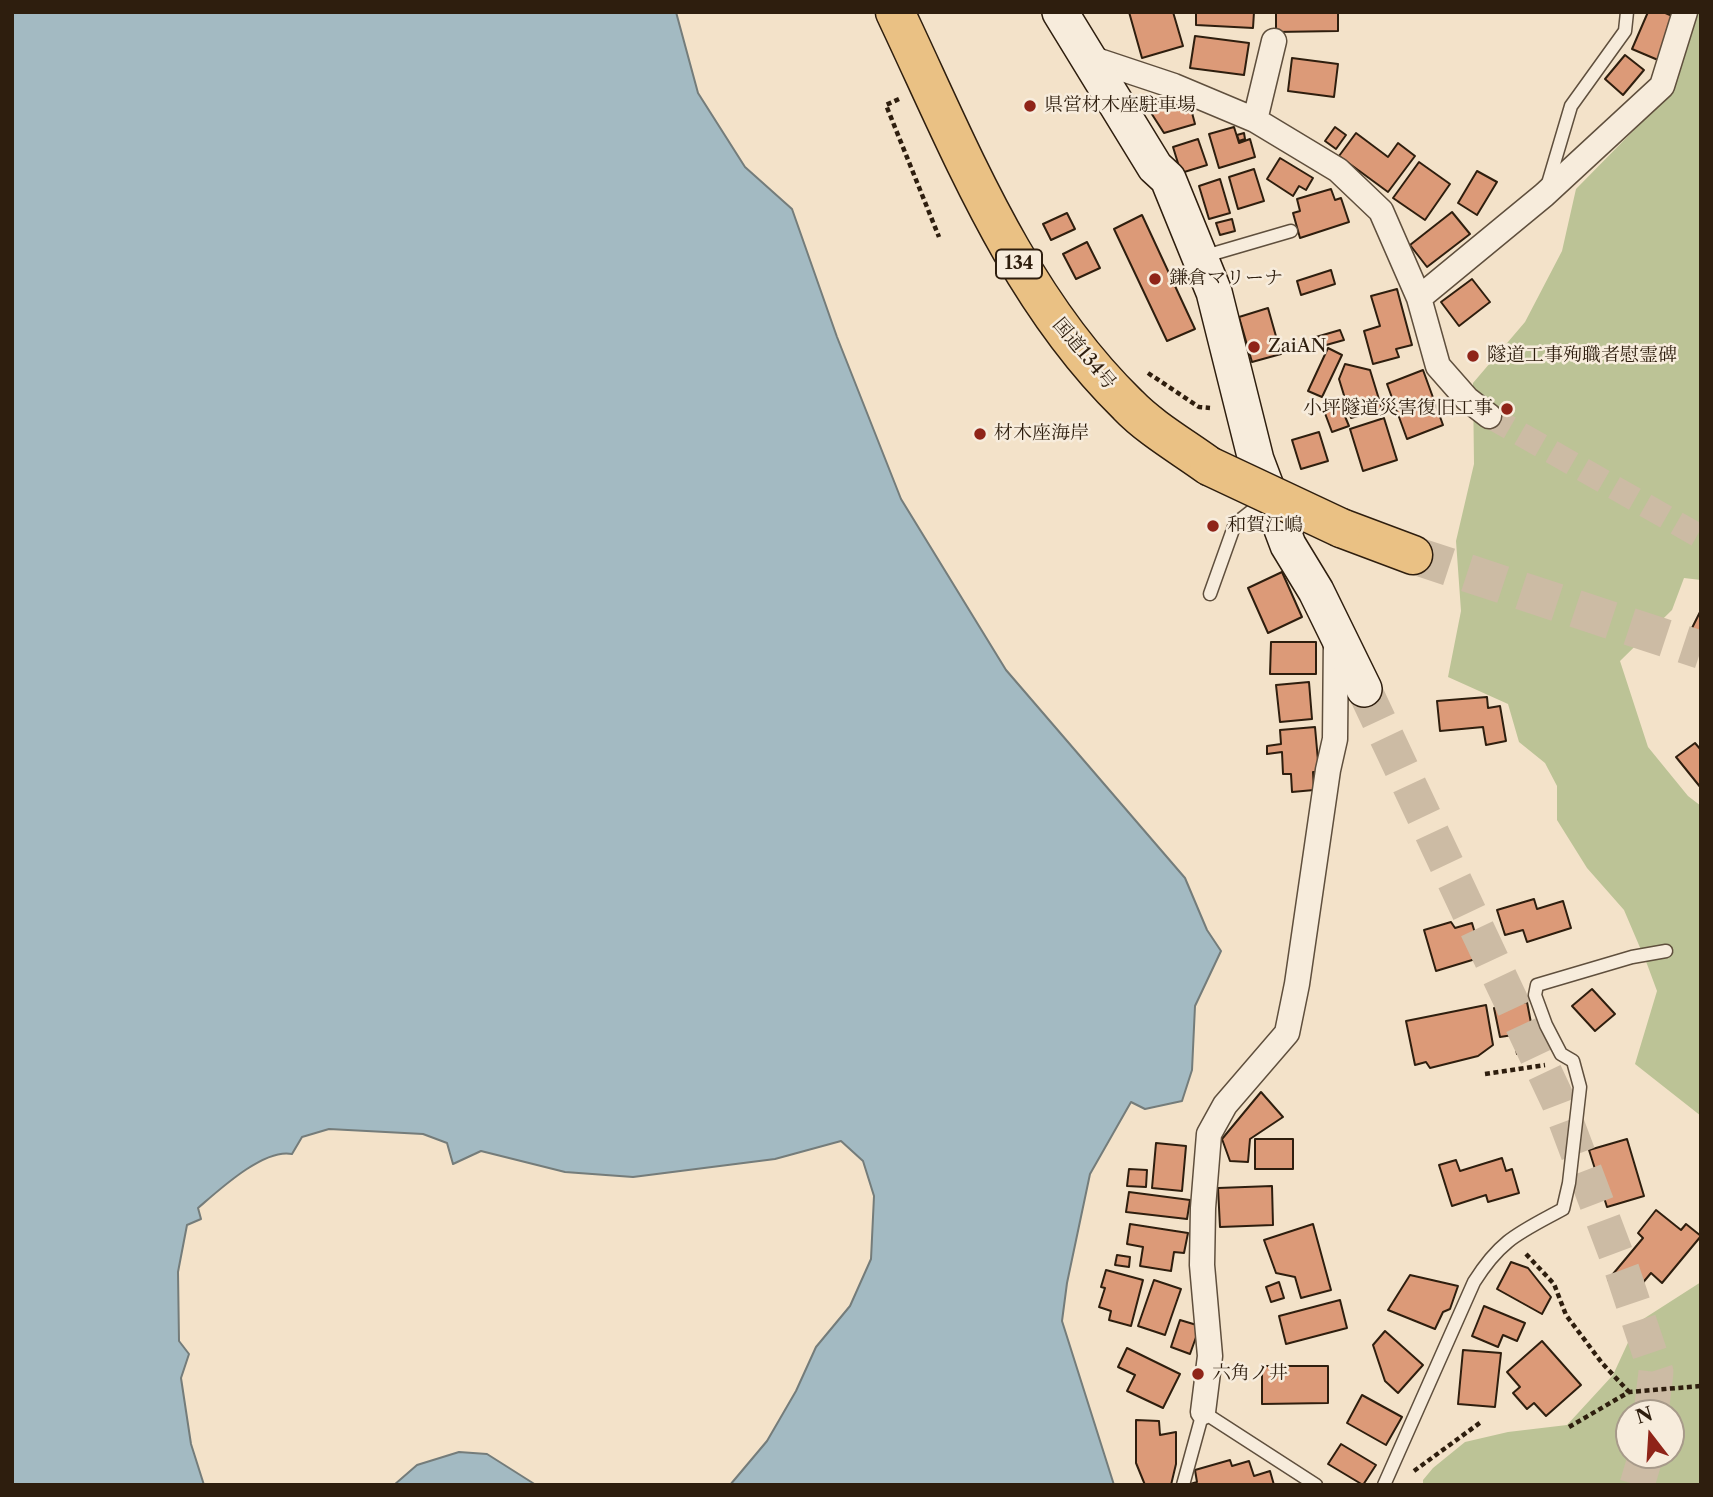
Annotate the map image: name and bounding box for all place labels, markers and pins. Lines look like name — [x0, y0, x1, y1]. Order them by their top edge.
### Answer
place label: 県営材木座駐車場 — [1044, 95, 1196, 117]
marker: 県営材木座駐車場 — [1022, 98, 1038, 114]
place label: 鎌倉マリーナ — [1169, 268, 1283, 290]
marker: 鎌倉マリーナ — [1147, 271, 1163, 287]
place label: ZaiAN — [1268, 336, 1326, 358]
marker: ZaiAN — [1246, 339, 1262, 355]
place label: 隧道工事殉職者慰霊碑 — [1487, 345, 1677, 367]
marker: 隧道工事殉職者慰霊碑 — [1465, 348, 1481, 364]
place label: 小坪隧道災害復旧工事 — [1303, 398, 1493, 420]
marker: 小坪隧道災害復旧工事 — [1499, 401, 1515, 417]
place label: 材木座海岸 — [994, 423, 1089, 445]
marker: 材木座海岸 — [972, 426, 988, 442]
place label: 和賀江嶋 — [1227, 515, 1303, 537]
marker: 和賀江嶋 — [1205, 518, 1221, 534]
place label: 六角ノ井 — [1212, 1363, 1288, 1385]
marker: 六角ノ井 — [1190, 1366, 1206, 1382]

